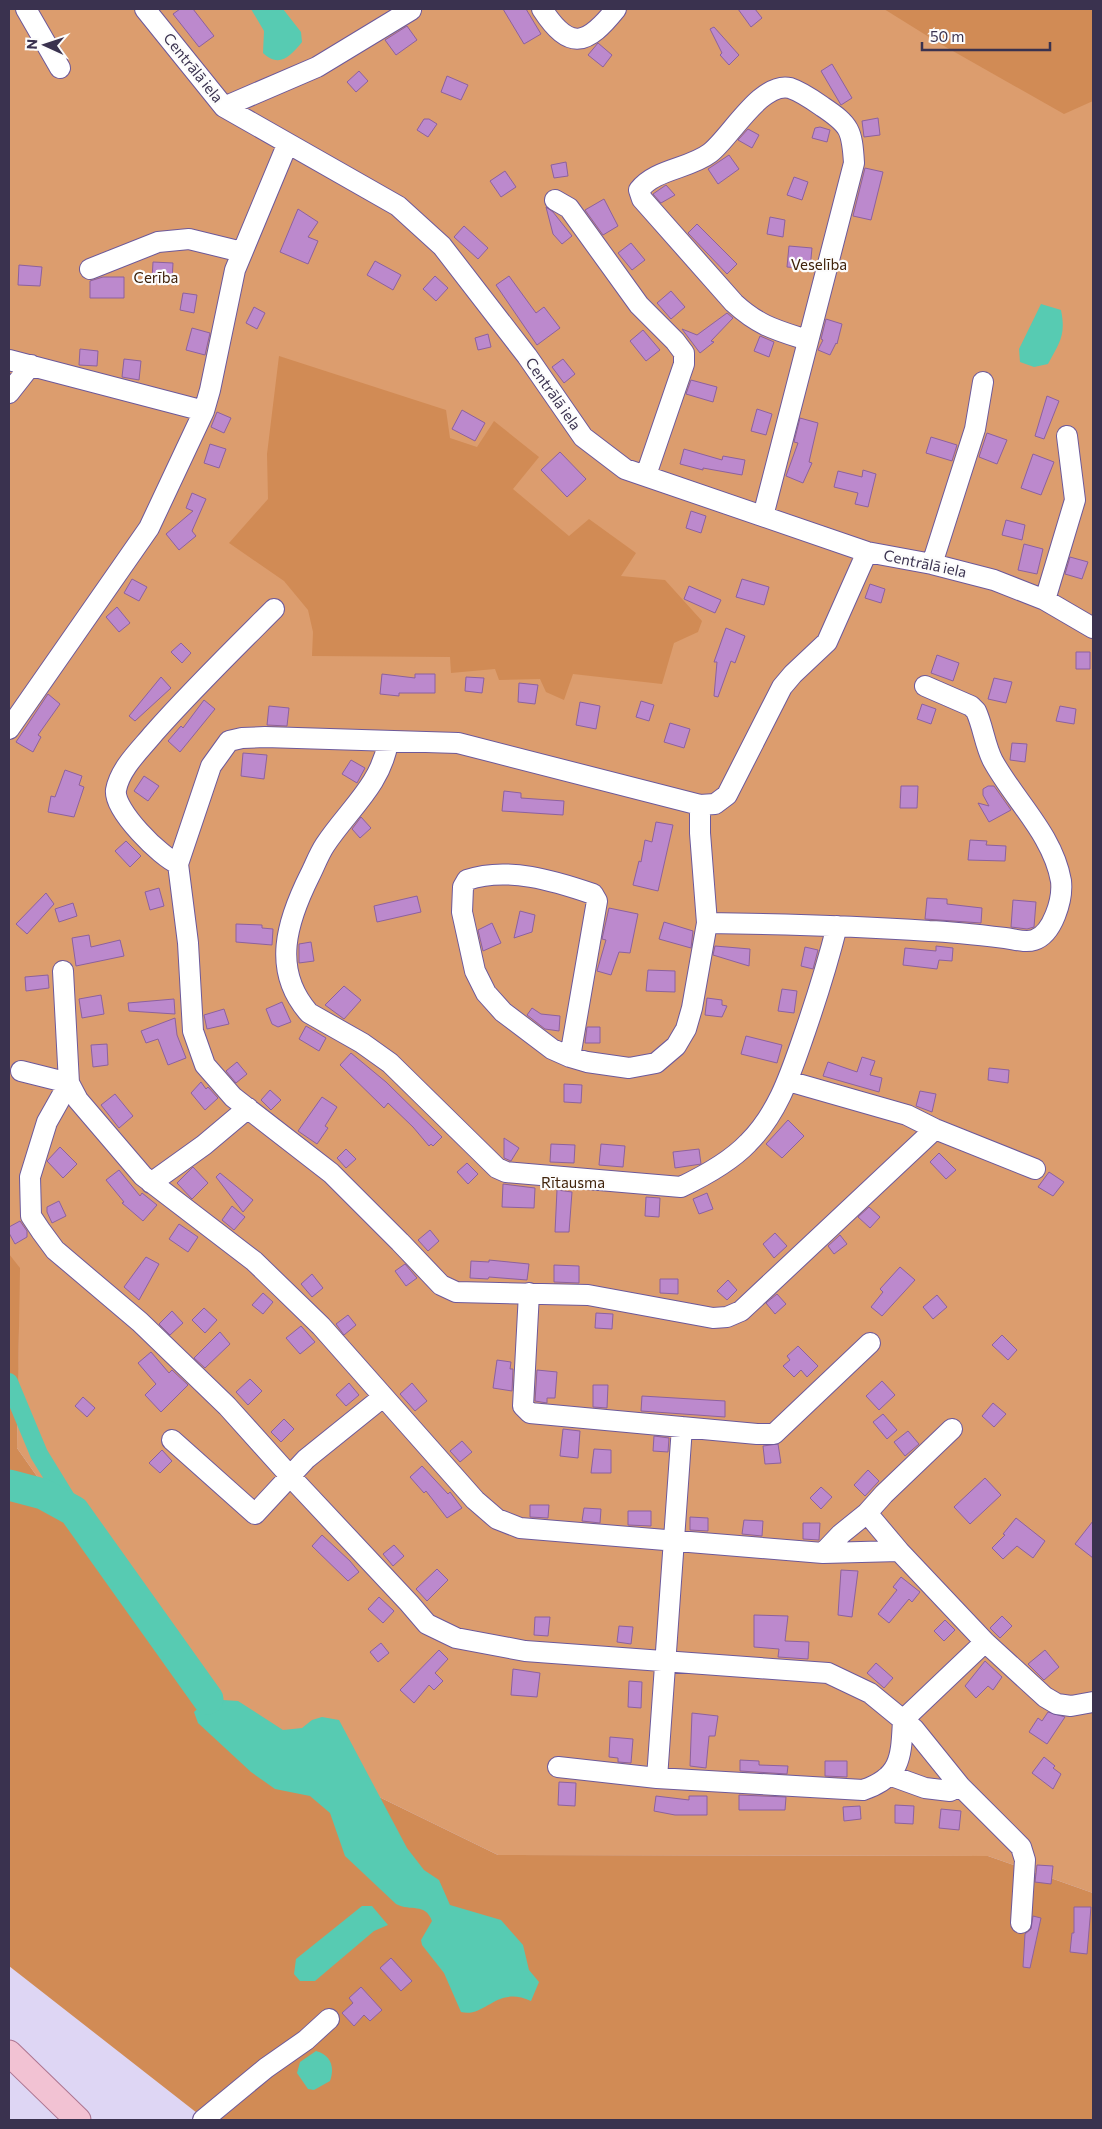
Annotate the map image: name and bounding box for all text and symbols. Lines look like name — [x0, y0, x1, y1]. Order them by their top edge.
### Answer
north arrow — [20, 20, 70, 70]
scale bar — [922, 20, 1050, 52]
text: 50 m — [930, 27, 964, 45]
street label: Centrālā iela — [160, 29, 227, 106]
text: N — [23, 39, 40, 50]
park label: Veselība — [791, 255, 847, 273]
park label: Cerība — [134, 268, 178, 286]
street label: Centrālā iela — [522, 354, 585, 433]
street label: Centrālā iela — [882, 545, 968, 581]
park label: Rītausma — [541, 1173, 605, 1191]

